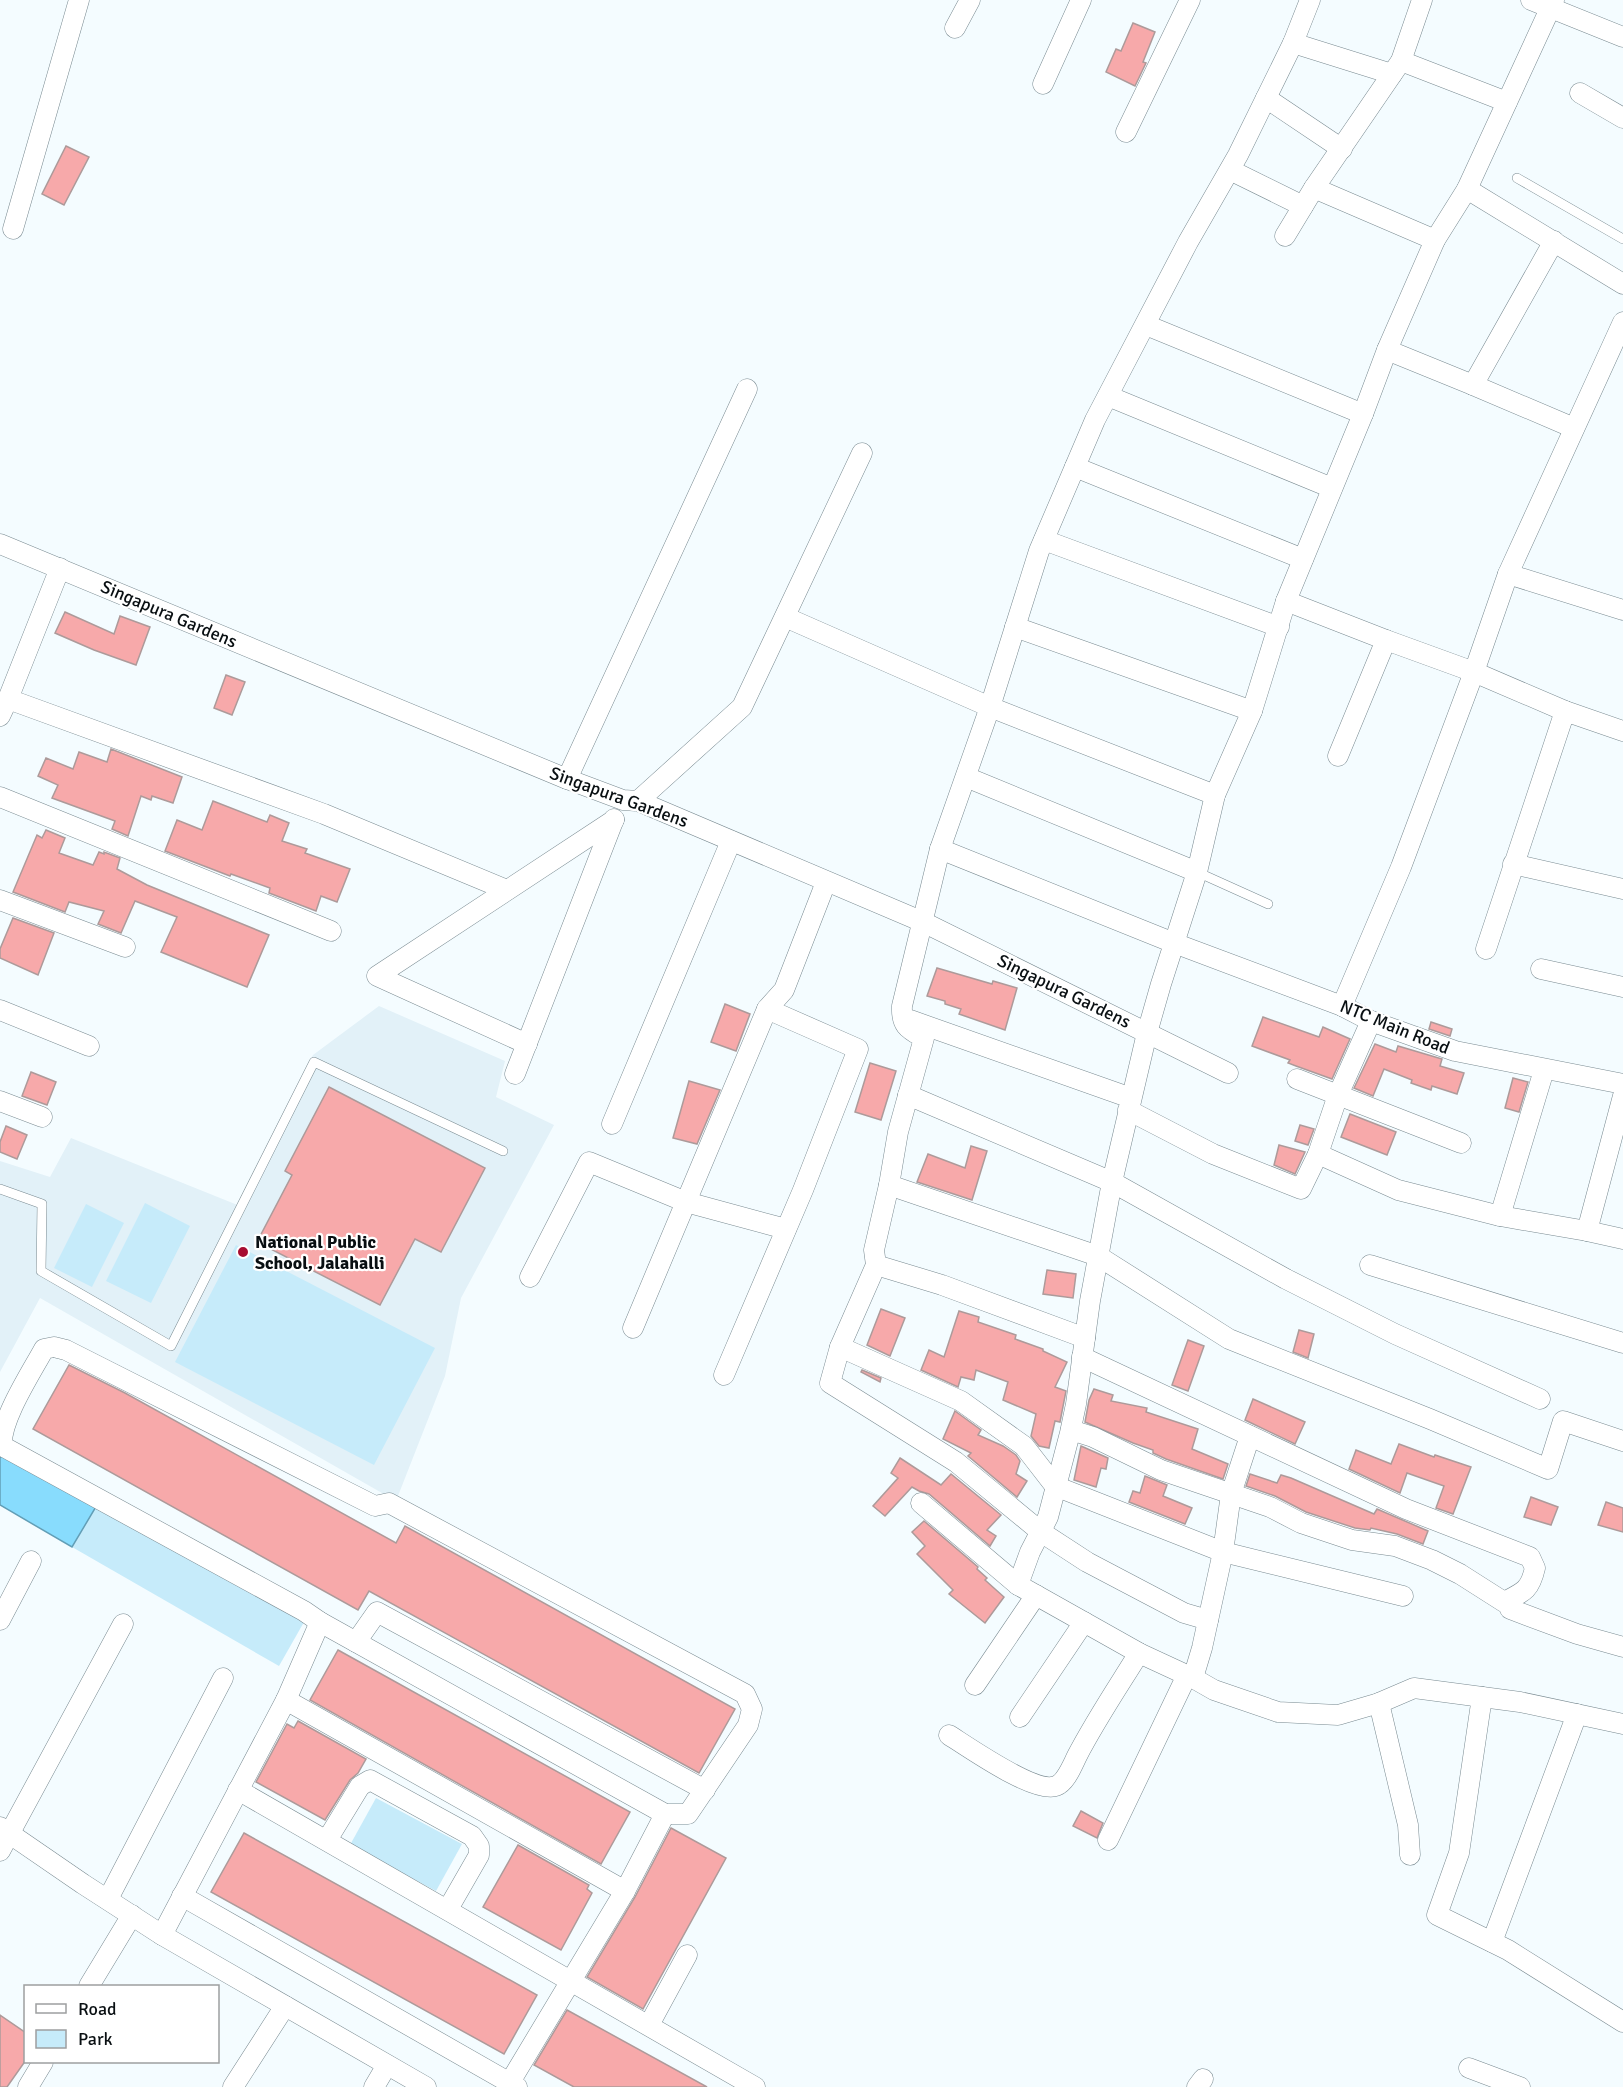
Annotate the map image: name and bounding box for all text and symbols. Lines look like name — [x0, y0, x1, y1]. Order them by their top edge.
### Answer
street label: Singapura Gardens — [98, 575, 240, 653]
street label: Singapura Gardens — [547, 762, 691, 832]
street label: Singapura Gardens — [994, 949, 1134, 1033]
street label: NTC Main Road — [1337, 995, 1453, 1059]
place label: National Public School, Jalahalli — [255, 1231, 385, 1274]
marker: National Public School, Jalahalli — [236, 1245, 250, 1259]
legend — [24, 1985, 219, 2063]
text: Road — [78, 1998, 117, 2020]
text: Park — [78, 2028, 113, 2050]

